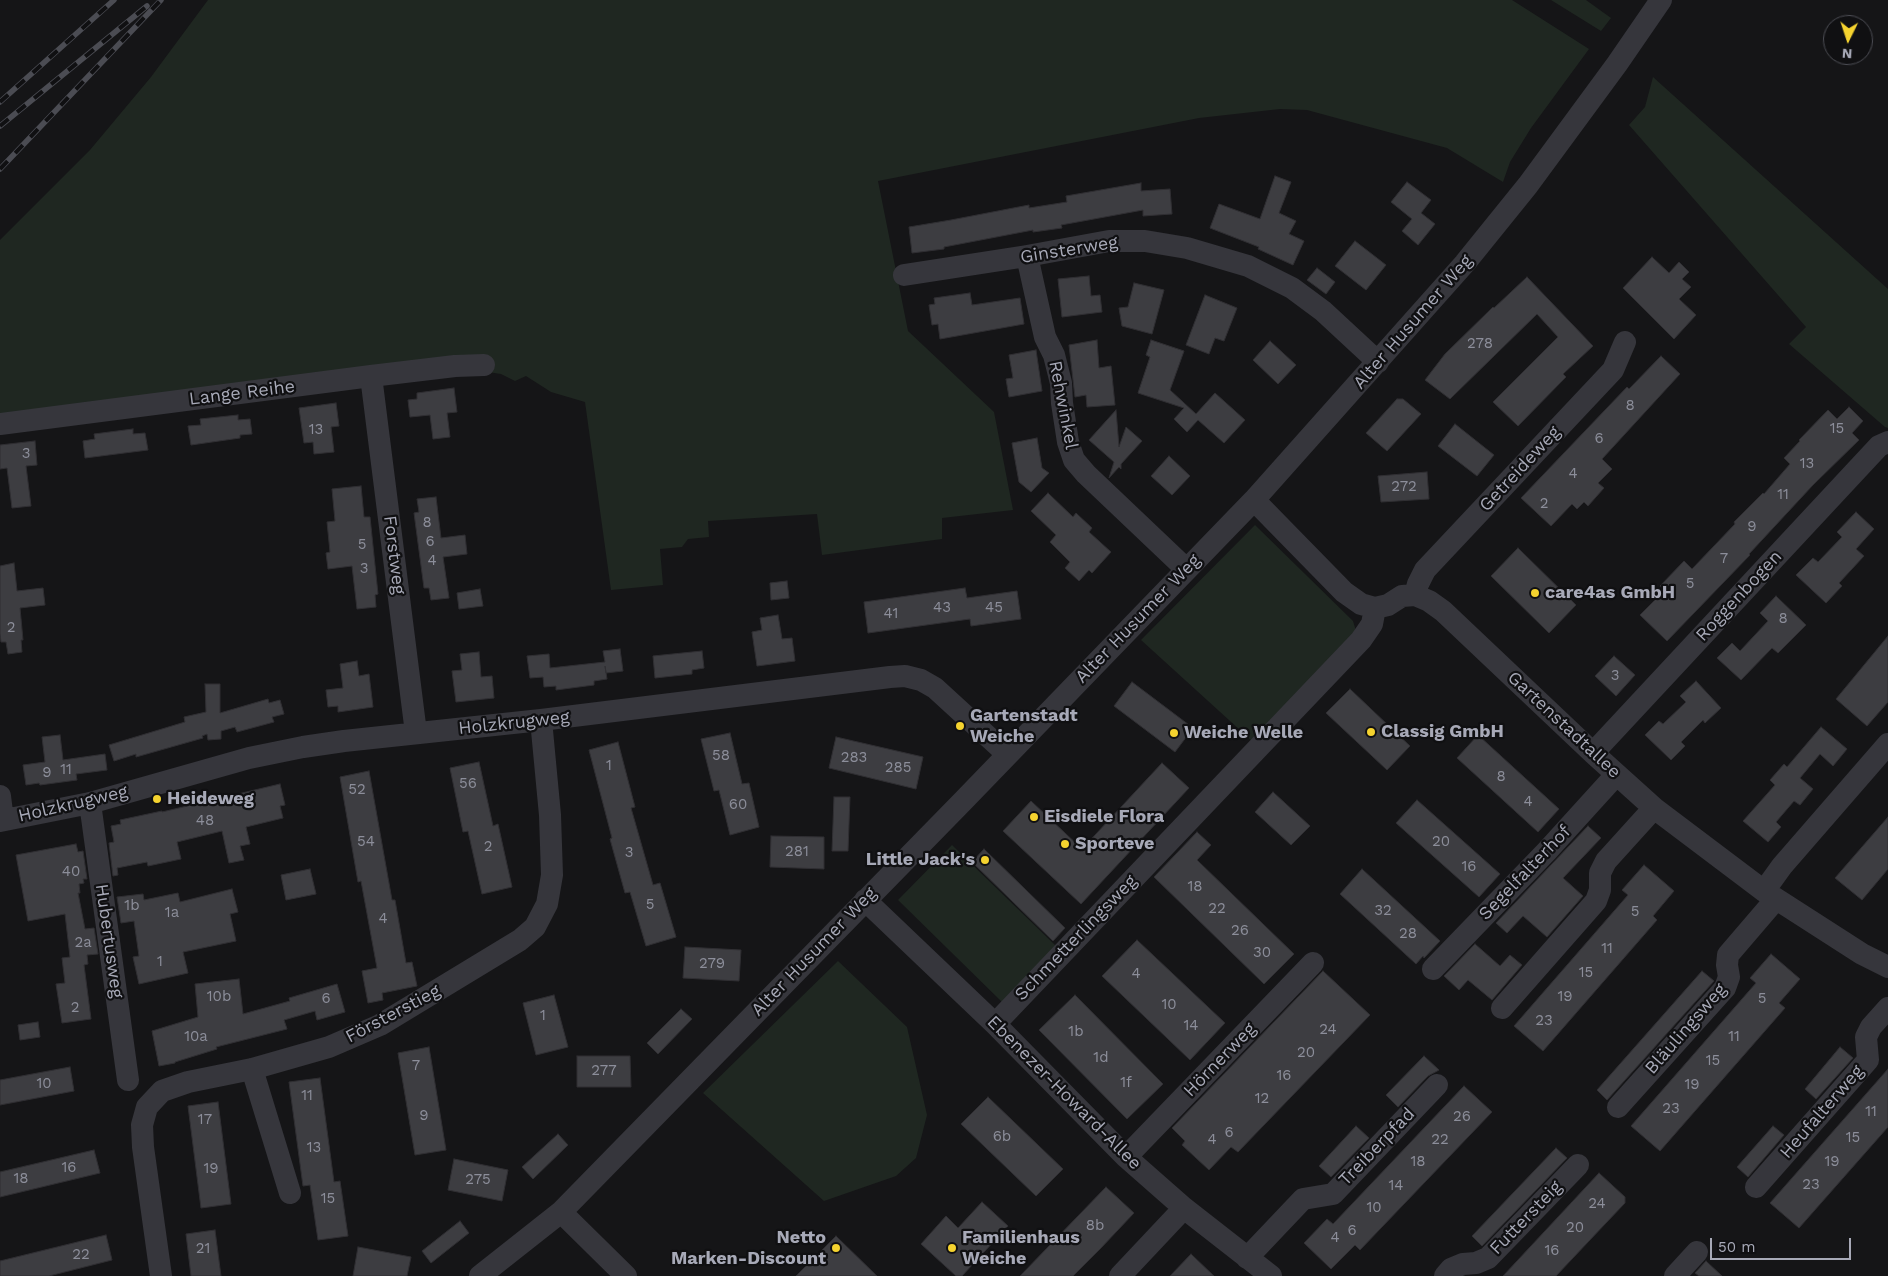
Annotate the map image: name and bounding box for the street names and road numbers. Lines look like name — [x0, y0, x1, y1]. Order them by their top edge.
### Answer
street label: Ginsterweg — [1019, 232, 1119, 268]
street label: Alter Husumer Weg — [1349, 250, 1477, 394]
street label: Rehwinkel — [1044, 359, 1082, 451]
street label: Lange Reihe — [188, 376, 296, 410]
street label: Getreideweg — [1475, 422, 1565, 516]
street label: Forstweg — [378, 514, 410, 596]
street label: Roggenbogen — [1691, 546, 1787, 646]
street label: Alter Husumer Weg — [1071, 550, 1205, 688]
street label: Gartenstadtallee — [1503, 667, 1625, 783]
street label: Holzkrugweg — [457, 706, 571, 740]
street label: Holzkrugweg — [16, 781, 130, 827]
street label: Segelfalterhof — [1474, 821, 1576, 925]
street label: Schmetterlingsweg — [1010, 871, 1142, 1005]
street label: Hubertusweg — [90, 883, 128, 999]
street label: Alter Husumer Weg — [747, 883, 881, 1021]
street label: Bläulingsweg — [1641, 979, 1731, 1079]
street label: Försterstieg — [342, 980, 444, 1048]
street label: Ebenezer-Howard-Allee — [982, 1011, 1146, 1175]
street label: Hörnerweg — [1179, 1018, 1261, 1102]
street label: Heufalterweg — [1776, 1061, 1868, 1163]
street label: Treiberpfad — [1334, 1104, 1420, 1190]
street label: Futtersteig — [1485, 1177, 1567, 1259]

